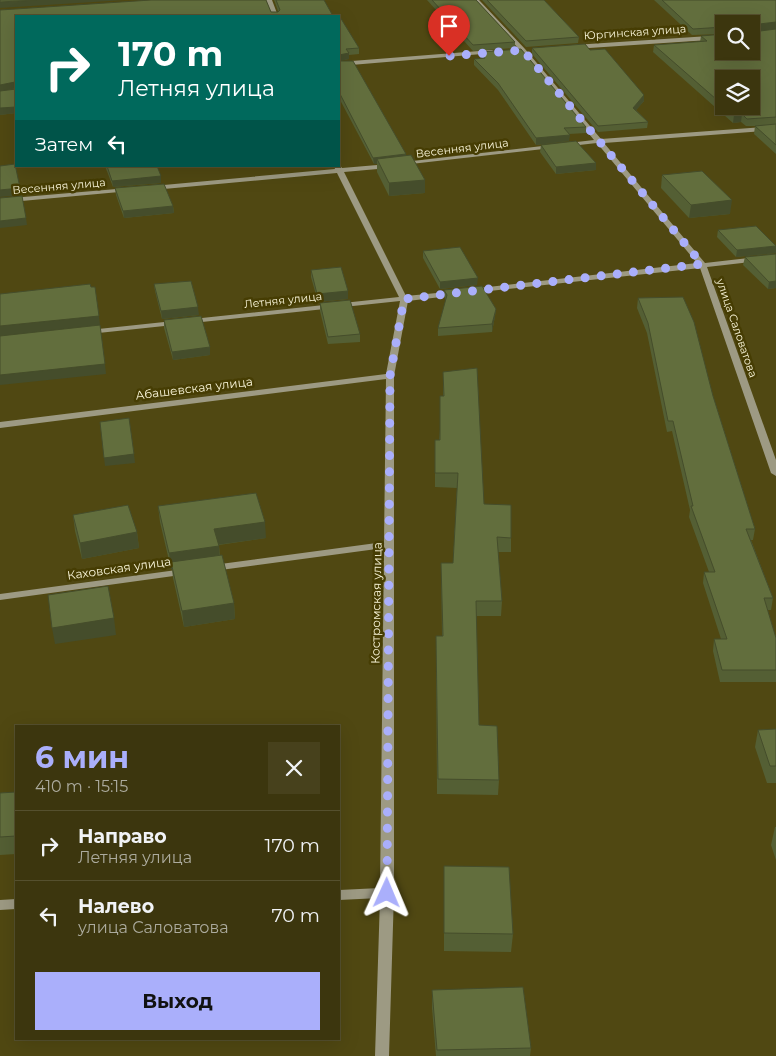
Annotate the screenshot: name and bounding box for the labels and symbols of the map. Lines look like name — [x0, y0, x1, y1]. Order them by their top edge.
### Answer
pin — [428, 5, 470, 56]
street label: Юргинская улица — [583, 21, 687, 43]
street label: Весенняя улица — [415, 135, 509, 161]
street label: Весенняя улица — [12, 175, 106, 197]
street label: улица Саловатова — [713, 276, 760, 379]
street label: Летняя улица — [243, 289, 323, 311]
street label: Абашевская улица — [135, 373, 253, 403]
street label: Костромская улица — [367, 542, 385, 664]
street label: Каховская улица — [66, 553, 172, 583]
position arrow — [360, 866, 412, 918]

